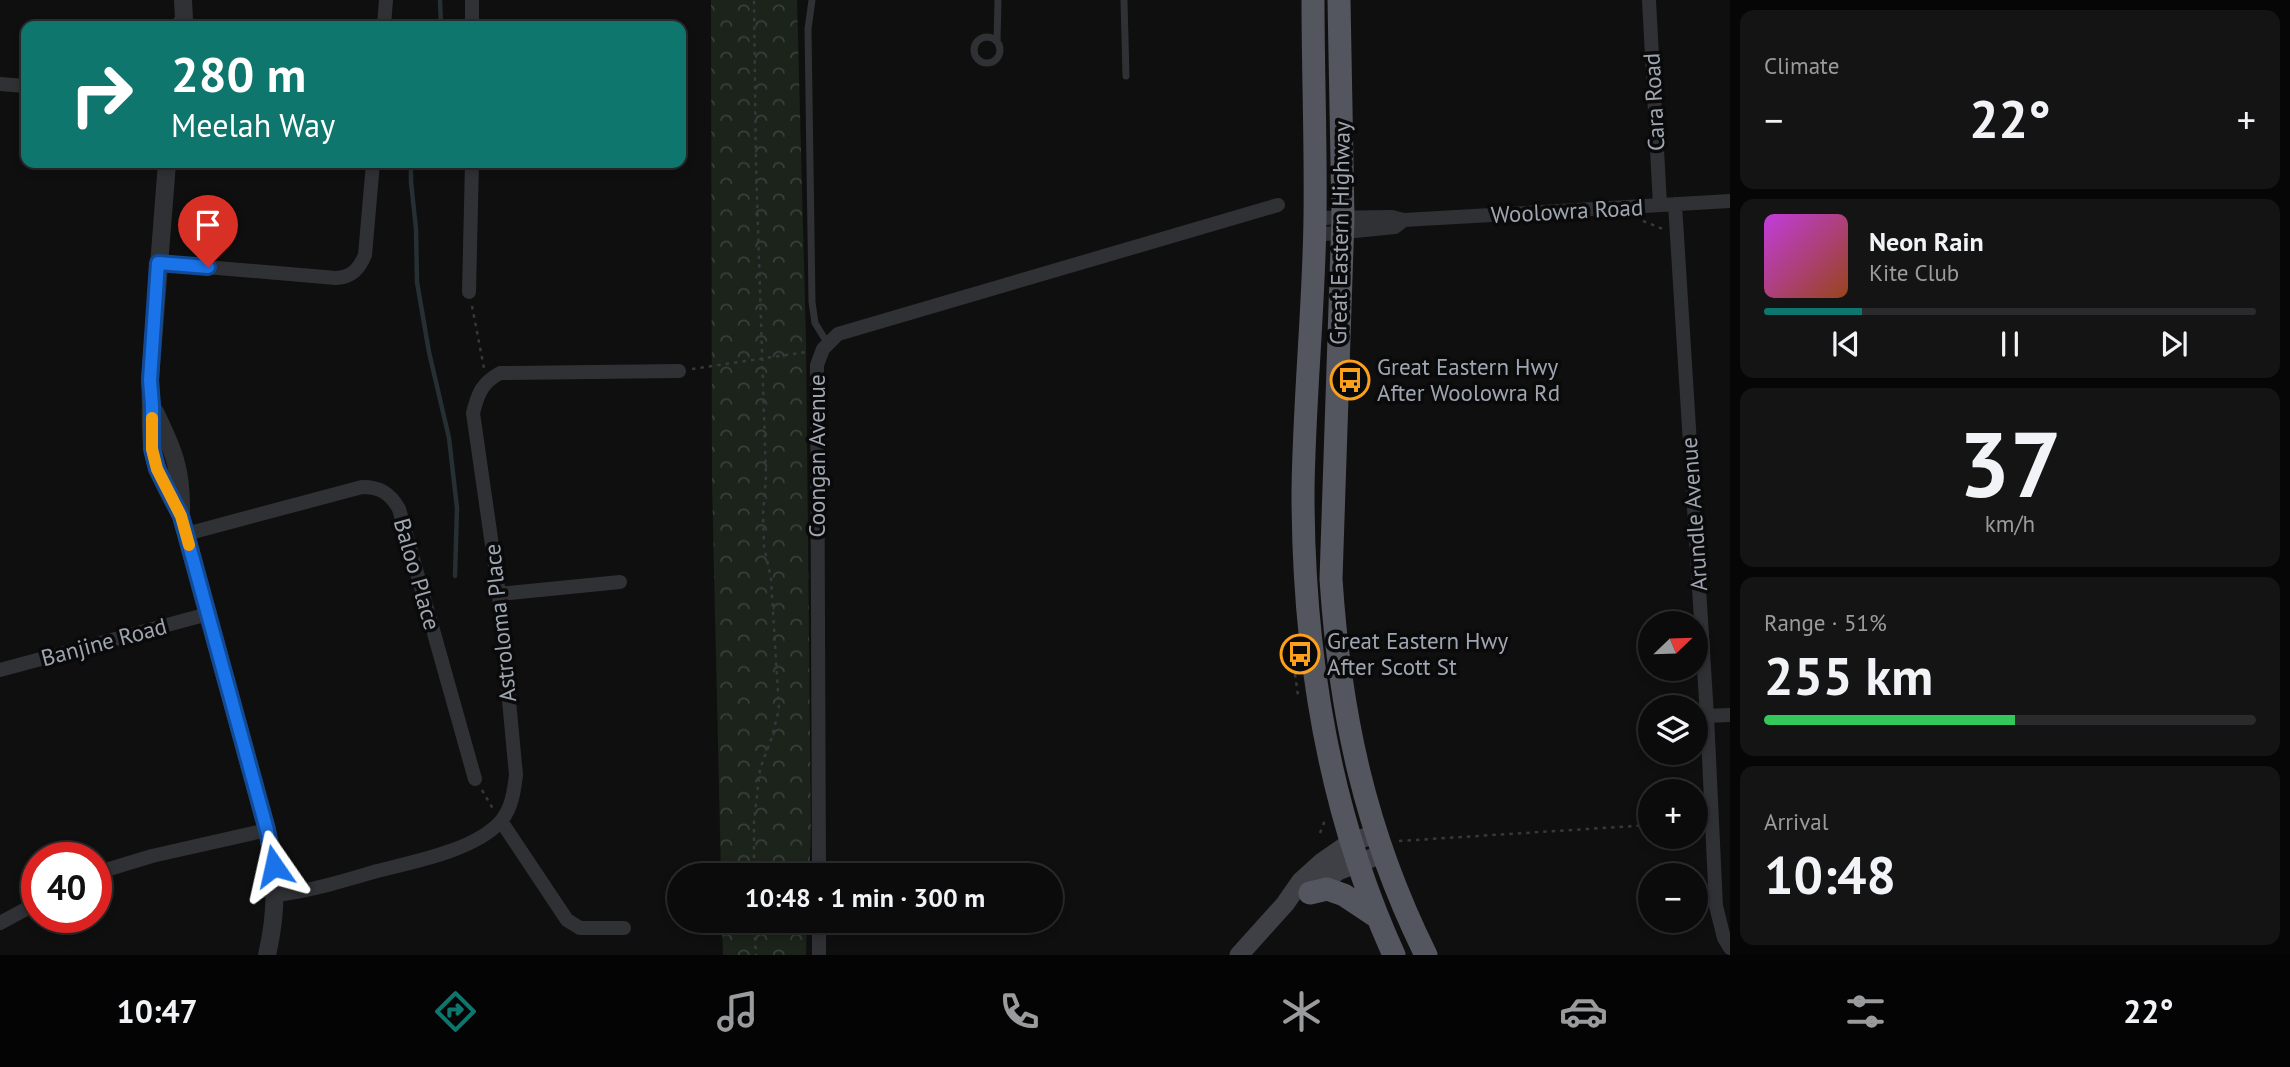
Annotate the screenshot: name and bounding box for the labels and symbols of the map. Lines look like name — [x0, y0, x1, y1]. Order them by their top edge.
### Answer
street label: Cara Road — [1636, 52, 1671, 152]
street label: Great Eastern Highway — [1323, 121, 1356, 345]
street label: Woolowra Road — [1490, 192, 1644, 229]
pin — [178, 195, 238, 267]
place label: Great Eastern Hwy After Woolowra Rd — [1377, 352, 1560, 407]
bus stop icon: Great Eastern Hwy After Woolowra Rd — [1329, 359, 1371, 401]
street label: Coongan Avenue — [802, 374, 831, 538]
street label: Arundle Avenue — [1674, 436, 1713, 592]
street label: Baloo Place — [388, 515, 447, 633]
street label: Astroloma Place — [477, 543, 522, 704]
street label: Banjine Road — [38, 611, 170, 672]
north arrow — [1638, 611, 1708, 681]
place label: Great Eastern Hwy After Scott St — [1327, 626, 1509, 681]
bus stop icon: Great Eastern Hwy After Scott St — [1279, 633, 1321, 675]
position arrow — [237, 829, 311, 903]
speed limit sign: 40 — [21, 842, 112, 933]

